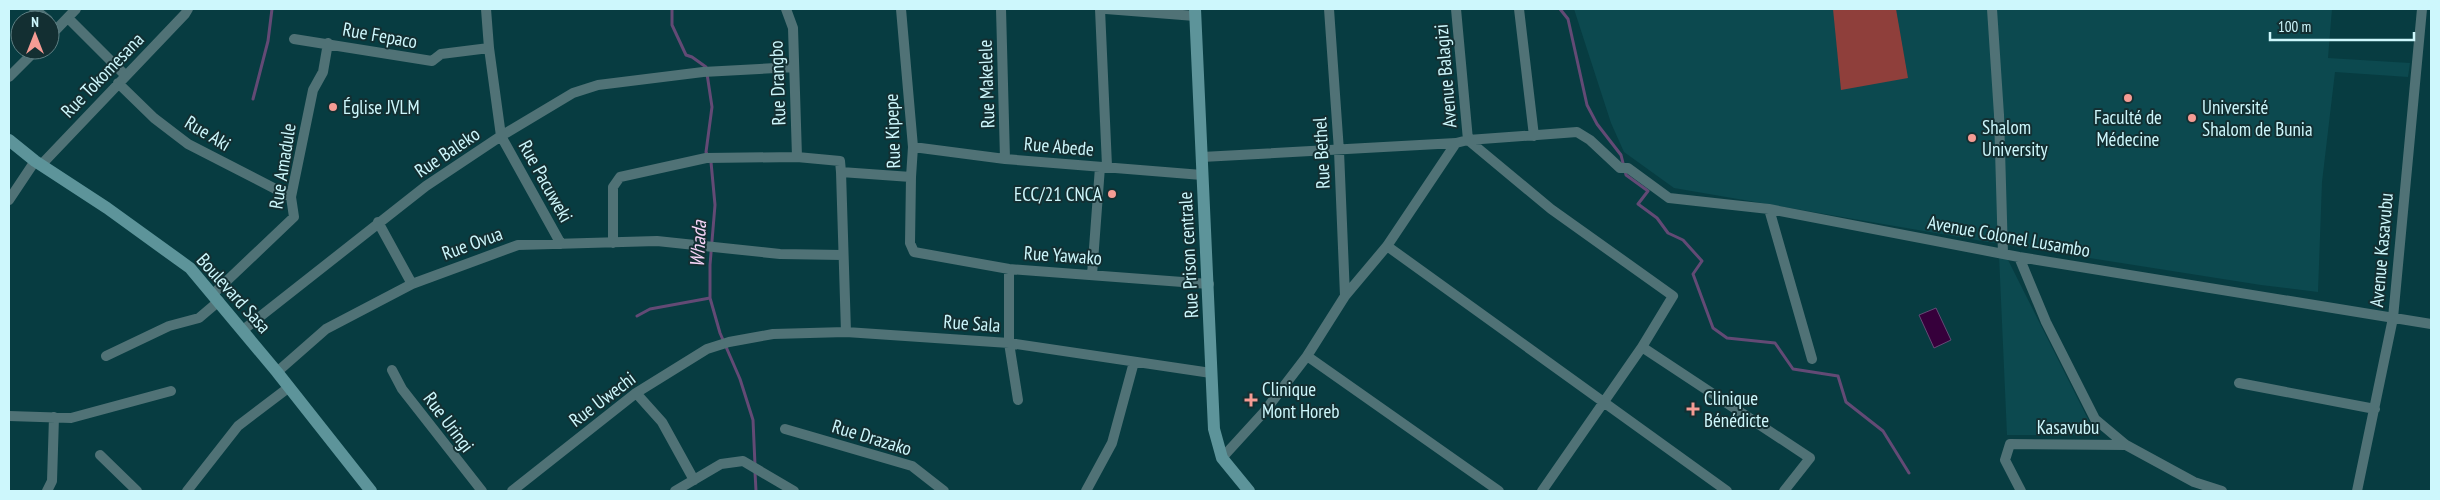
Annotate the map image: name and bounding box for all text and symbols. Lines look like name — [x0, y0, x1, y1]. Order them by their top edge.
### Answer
north arrow — [10, 10, 60, 60]
scale bar — [2270, 10, 2414, 42]
text: N — [31, 13, 39, 31]
street label: Rue Fepaco — [341, 17, 419, 53]
text: 100 m — [2278, 17, 2311, 36]
street label: Avenue Balagizi — [1429, 23, 1461, 129]
street label: Rue Tokomesana — [55, 27, 149, 123]
street label: Rue Makelele — [972, 39, 1000, 129]
street label: Rue Drangbo — [764, 40, 790, 126]
marker: Faculté de Médecine — [2122, 92, 2134, 104]
street label: Rue Kipepe — [879, 93, 905, 169]
place label: Église JVLM — [343, 95, 420, 119]
place label: Université Shalom de Bunia — [2202, 95, 2313, 141]
marker: Église JVLM — [327, 101, 339, 113]
place label: Faculté de Médecine — [2094, 105, 2162, 151]
street label: Rue Aki — [181, 110, 235, 156]
marker: Université Shalom de Bunia — [2186, 112, 2198, 124]
place label: Shalom University — [1982, 115, 2048, 161]
street label: Rue Bethel — [1307, 116, 1335, 190]
street label: Rue Amadule — [263, 121, 301, 211]
street label: Rue Baleko — [410, 122, 484, 182]
street label: Rue Abede — [1023, 131, 1095, 161]
marker: Shalom University — [1966, 132, 1978, 144]
street label: Rue Pacuweki — [514, 136, 578, 226]
place label: ECC/21 CNCA — [1014, 182, 1102, 206]
marker: ECC/21 CNCA — [1106, 188, 1118, 200]
street label: Rue Prison centrale — [1173, 191, 1203, 319]
street label: Avenue Kasavubu — [2364, 192, 2398, 308]
street label: Avenue Colonel Lusambo — [1926, 210, 2092, 262]
water label: Whada — [684, 219, 712, 268]
street label: Rue Ovua — [438, 221, 506, 265]
street label: Rue Yawako — [1023, 240, 1103, 270]
street label: Boulevard Sasa — [192, 248, 276, 338]
street label: Rue Sala — [943, 309, 1001, 337]
street label: Rue Uwechi — [564, 366, 640, 432]
place label: Clinique Mont Horeb — [1262, 377, 1340, 423]
place label: Clinique Bénédicte — [1704, 386, 1769, 432]
street label: Rue Uringi — [419, 387, 479, 457]
marker: Clinique Mont Horeb — [1244, 393, 1258, 407]
marker: Clinique Bénédicte — [1686, 402, 1700, 416]
street label: Rue Drazako — [829, 414, 915, 460]
street label: Kasavubu — [2037, 415, 2099, 439]

